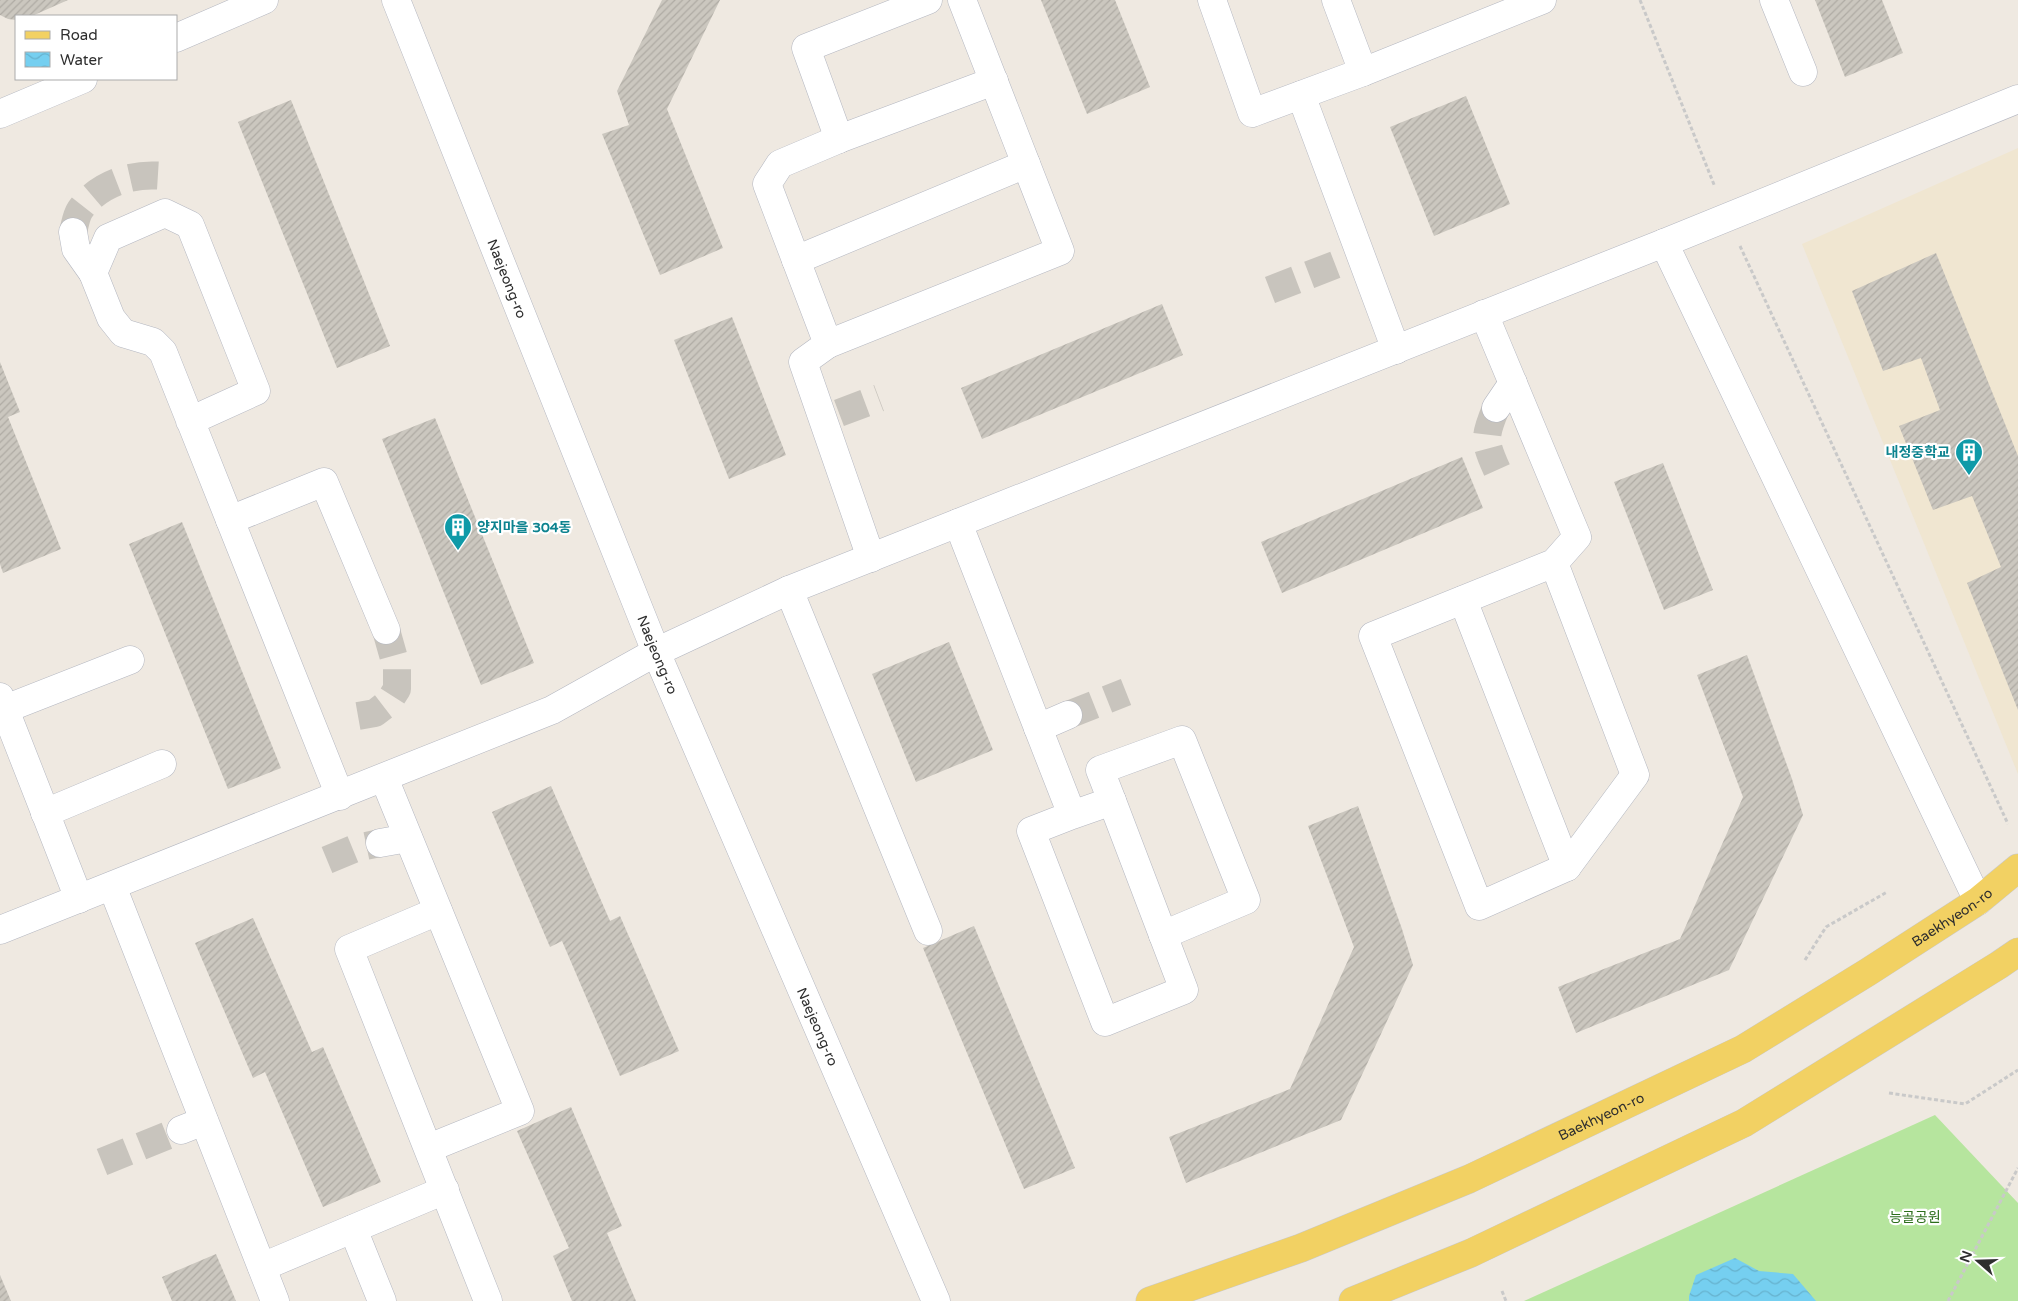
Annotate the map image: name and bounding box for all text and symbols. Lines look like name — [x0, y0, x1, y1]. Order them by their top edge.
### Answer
legend — [15, 15, 178, 80]
text: Road — [60, 26, 98, 44]
text: Water — [60, 51, 103, 69]
street label: Naejeong-ro — [484, 237, 531, 321]
building icon: 내정중학교 — [1954, 437, 1984, 476]
place label: 내정중학교 — [1886, 444, 1950, 461]
building icon: 양지마을 304동 — [443, 512, 473, 551]
place label: 양지마을 304동 — [477, 519, 572, 536]
street label: Naejeong-ro — [634, 613, 682, 697]
street label: Baekhyeon-ro — [1908, 884, 1996, 950]
street label: Naejeong-ro — [793, 985, 842, 1069]
street label: Baekhyeon-ro — [1555, 1089, 1647, 1144]
park label: 능골공원 — [1889, 1209, 1941, 1226]
north arrow — [1953, 1236, 2003, 1286]
text: N — [1956, 1249, 1976, 1265]

